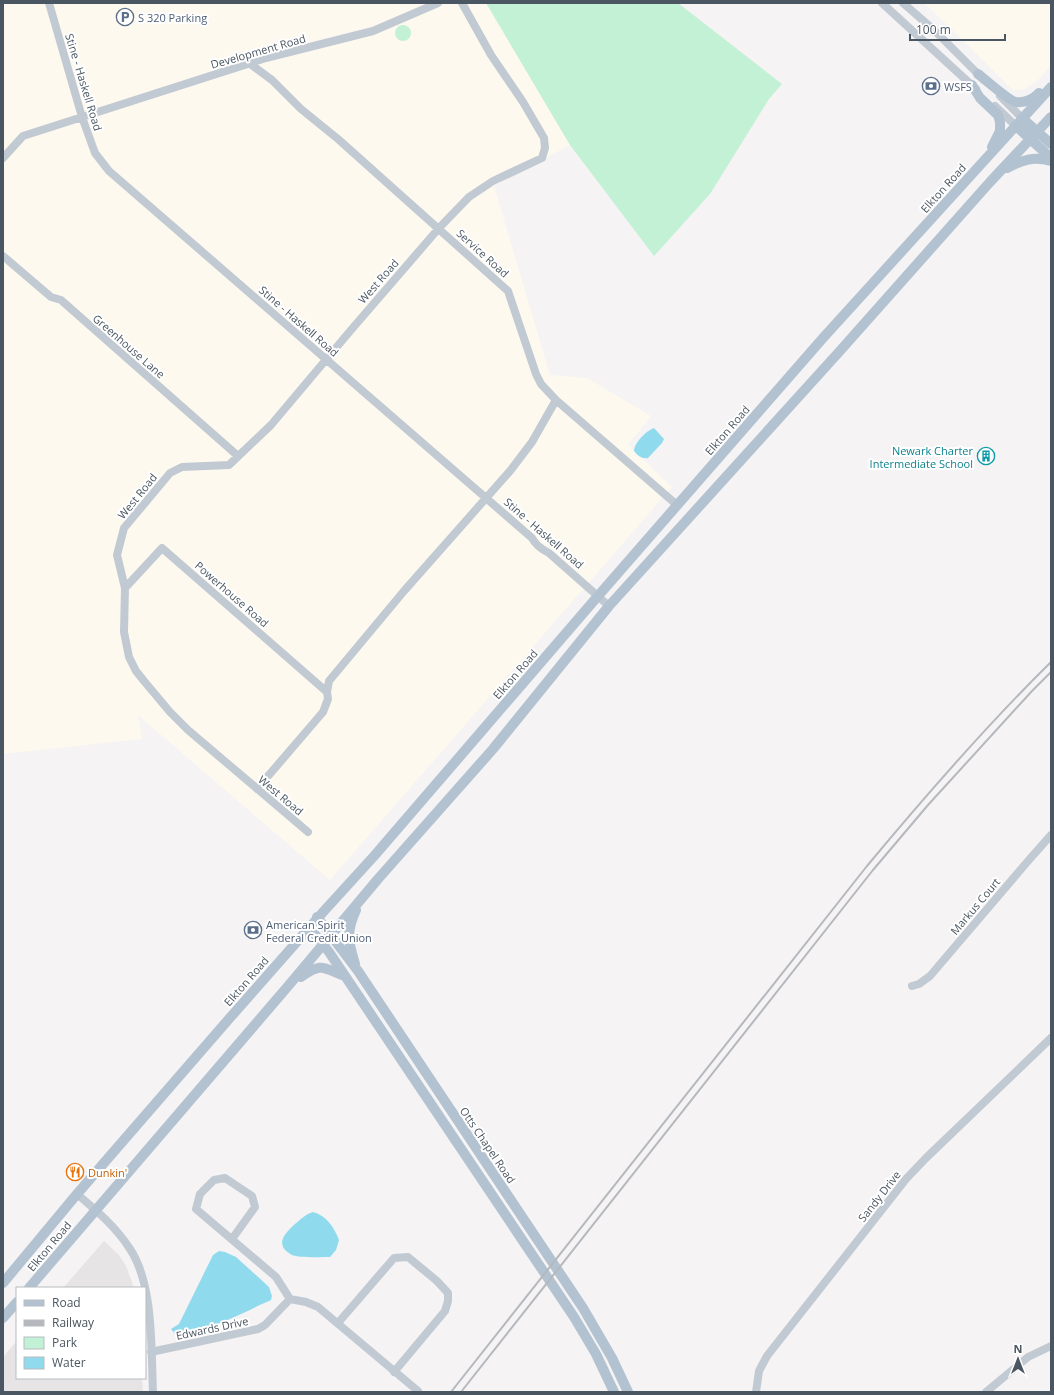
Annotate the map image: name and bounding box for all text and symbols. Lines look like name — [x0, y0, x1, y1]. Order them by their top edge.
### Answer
parking icon: S 320 Parking — [115, 7, 135, 27]
place label: S 320 Parking — [138, 10, 207, 25]
scale bar — [910, 16, 1005, 42]
text: 100 m — [916, 21, 951, 38]
street label: Development Road — [209, 30, 307, 72]
street label: Stine - Haskell Road — [62, 32, 106, 132]
bank icon: WSFS — [921, 76, 941, 96]
place label: WSFS — [944, 79, 972, 94]
street label: Elkton Road — [917, 160, 969, 216]
street label: Service Road — [454, 226, 512, 280]
street label: West Road — [354, 255, 402, 307]
street label: Stine - Haskell Road — [256, 282, 342, 360]
street label: Greenhouse Lane — [90, 311, 168, 381]
street label: Elkton Road — [701, 402, 753, 458]
place label: Newark Charter Intermediate School — [870, 443, 973, 471]
building icon: Newark Charter Intermediate School — [976, 446, 996, 466]
street label: West Road — [114, 470, 160, 522]
street label: Stine - Haskell Road — [501, 494, 587, 572]
street label: Powerhouse Road — [192, 558, 272, 630]
street label: Elkton Road — [489, 646, 541, 702]
street label: West Road — [255, 772, 307, 818]
street label: Markus Court — [947, 874, 1003, 938]
place label: American Spirit Federal Credit Union — [266, 917, 372, 945]
bank icon: American Spirit Federal Credit Union — [243, 920, 263, 940]
street label: Elkton Road — [220, 953, 272, 1009]
street label: Otts Chapel Road — [457, 1104, 519, 1186]
restaurant icon: Dunkin' — [65, 1162, 85, 1182]
place label: Dunkin' — [88, 1165, 127, 1180]
street label: Sandy Drive — [854, 1167, 904, 1225]
street label: Elkton Road — [24, 1218, 74, 1274]
legend — [16, 1287, 146, 1379]
text: Road — [52, 1294, 81, 1311]
street label: Edwards Drive — [174, 1313, 250, 1343]
text: Railway — [52, 1314, 95, 1331]
text: Park — [52, 1334, 78, 1351]
north arrow — [998, 1339, 1038, 1379]
text: N — [1014, 1341, 1022, 1356]
text: Water — [52, 1354, 86, 1371]

